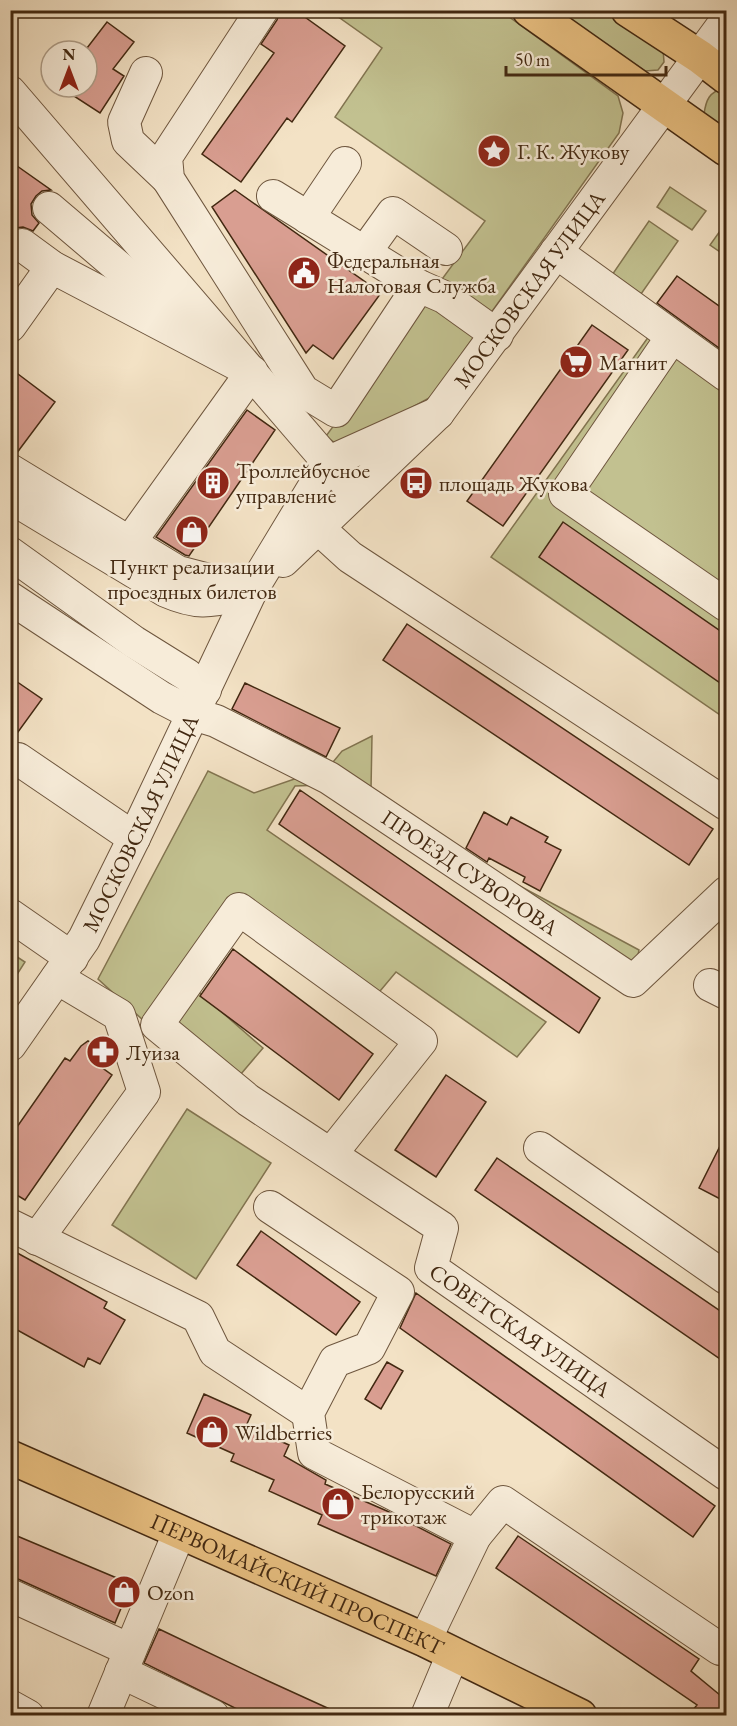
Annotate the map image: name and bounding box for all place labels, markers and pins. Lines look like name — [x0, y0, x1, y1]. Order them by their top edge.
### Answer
place icon: Г. К. Жукову — [476, 133, 512, 169]
place label: Г. К. Жукову — [517, 137, 630, 166]
place label: Федеральная Налоговая Служба — [327, 246, 496, 300]
public building icon: Федеральная Налоговая Служба — [286, 255, 322, 291]
supermarket icon: Магнит — [558, 344, 594, 380]
place label: Магнит — [599, 348, 667, 377]
place label: Троллейбусное управление — [236, 456, 371, 510]
building icon: Троллейбусное управление — [195, 465, 231, 501]
bus stop icon: площадь Жукова — [398, 465, 434, 501]
place label: площадь Жукова — [439, 469, 588, 498]
shop icon: Пункт реализации проездных билетов — [174, 514, 210, 550]
place label: Пункт реализации проездных билетов — [107, 552, 277, 606]
pharmacy icon: Луиза — [85, 1034, 121, 1070]
place label: Луиза — [126, 1038, 180, 1067]
shop icon: Wildberries — [194, 1414, 230, 1450]
place label: Wildberries — [235, 1418, 332, 1447]
place label: Белорусский трикотаж — [361, 1477, 475, 1531]
shop icon: Белорусский трикотаж — [320, 1486, 356, 1522]
shop icon: Ozon — [106, 1574, 142, 1610]
place label: Ozon — [147, 1578, 195, 1607]

